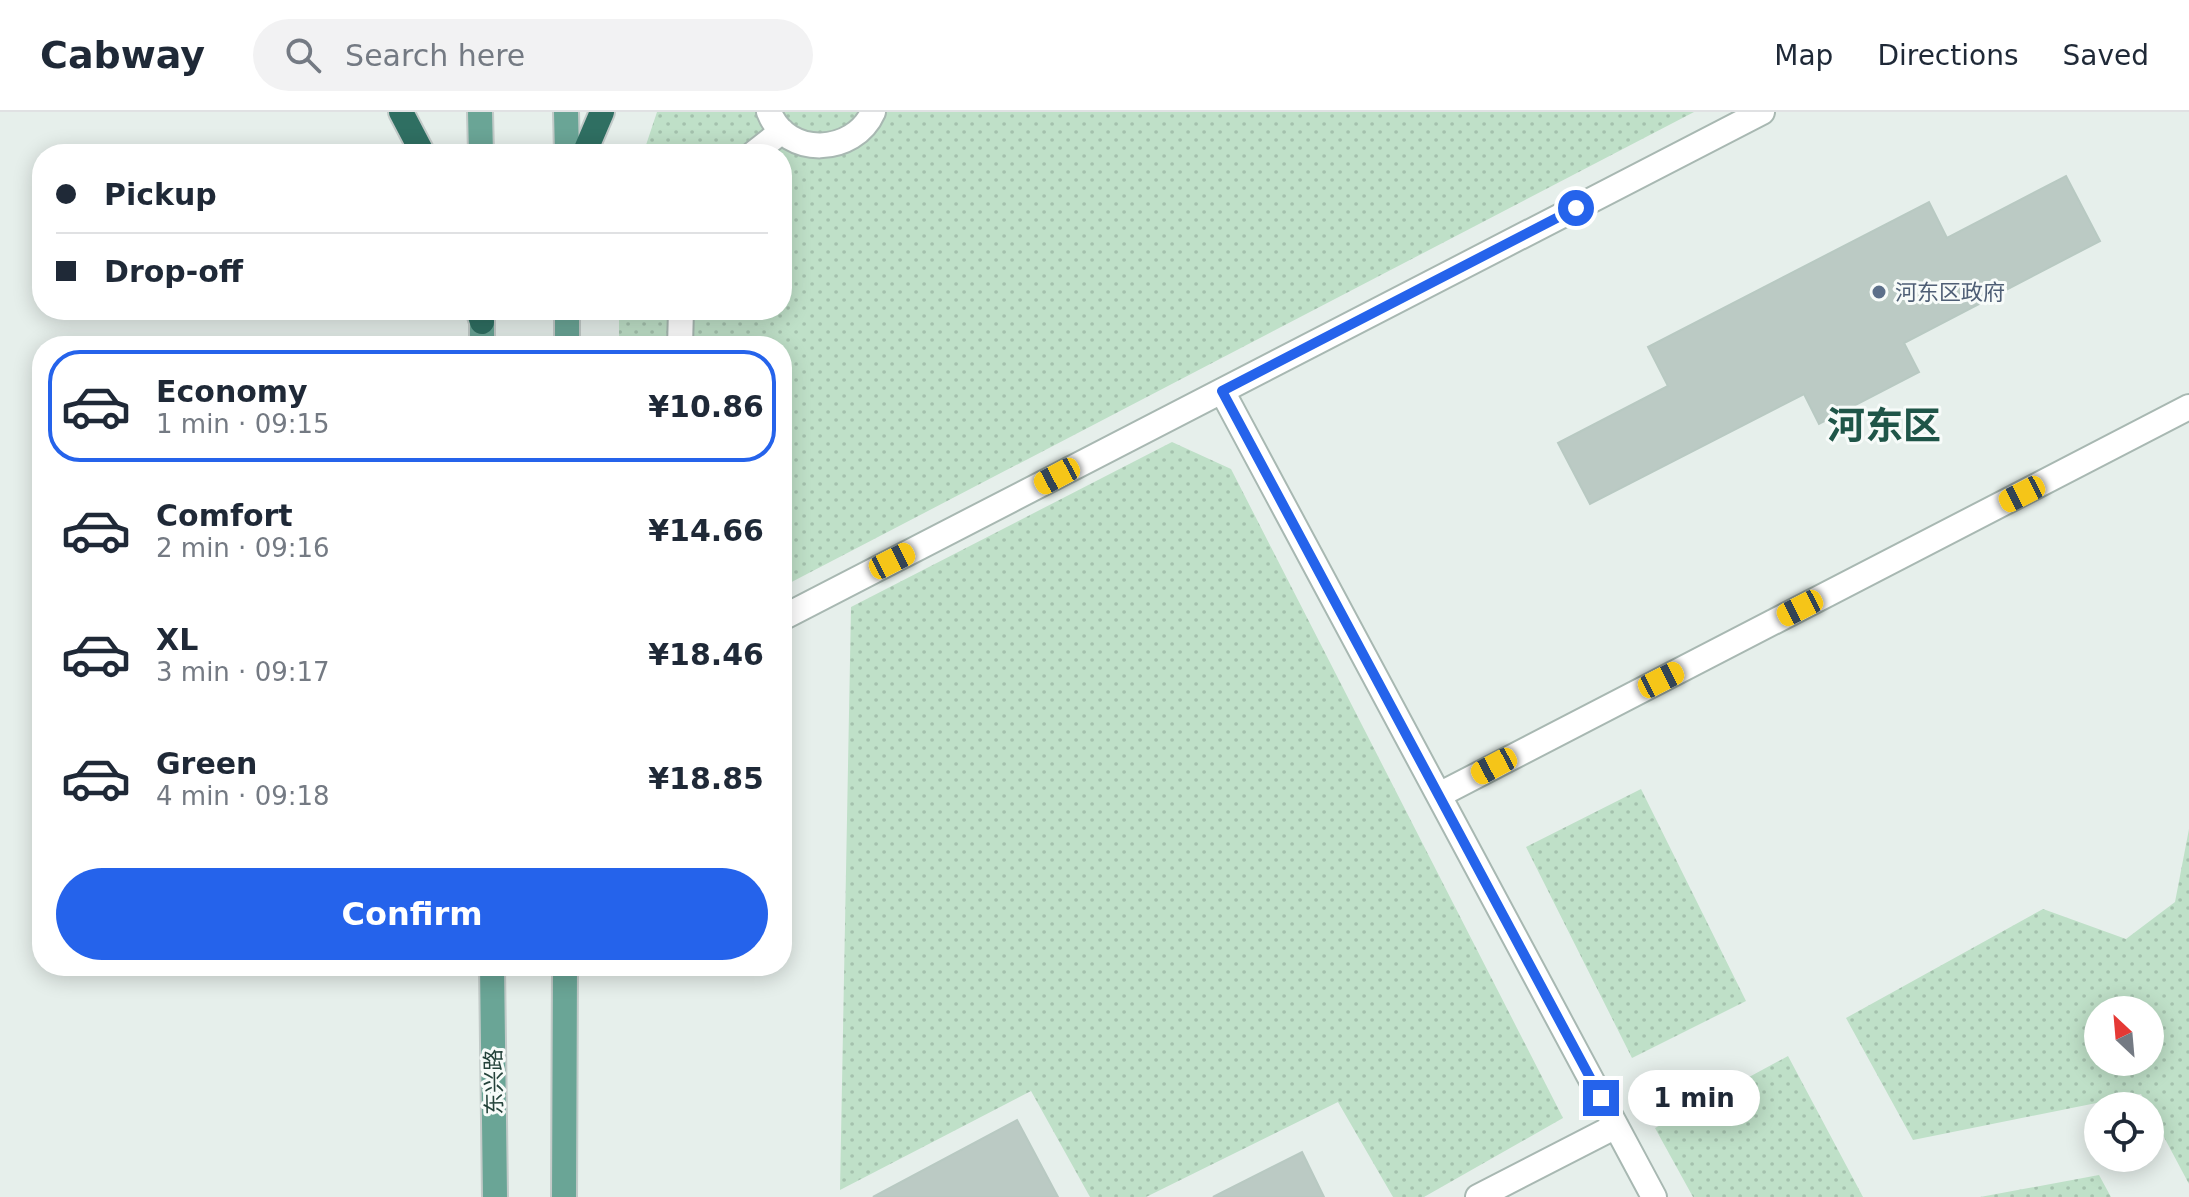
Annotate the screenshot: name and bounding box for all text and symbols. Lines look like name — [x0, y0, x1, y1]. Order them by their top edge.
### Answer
search box — [253, 19, 813, 91]
text: Cabway — [40, 33, 205, 77]
icon: search — [281, 33, 325, 77]
text: Search here — [345, 38, 525, 73]
text: Map — [1774, 39, 1833, 72]
text: Directions — [1877, 39, 2018, 72]
text: Saved — [2062, 39, 2149, 72]
text: Pickup — [104, 177, 217, 212]
route start — [1558, 190, 1594, 226]
text: Drop-off — [104, 254, 243, 289]
place label: 河东区政府 — [1895, 280, 2005, 305]
marker: 河东区政府 — [1870, 283, 1888, 301]
icon: car — [60, 370, 132, 442]
text: Economy — [156, 374, 308, 409]
text: ¥10.86 — [648, 389, 764, 424]
district label: 河东区 — [1827, 404, 1941, 448]
text: 1 min · 09:15 — [156, 409, 330, 439]
car — [1030, 454, 1084, 498]
car — [1995, 472, 2049, 516]
icon: car — [60, 494, 132, 566]
text: Comfort — [156, 498, 293, 533]
text: ¥14.66 — [648, 513, 764, 548]
text: 2 min · 09:16 — [156, 533, 330, 563]
car — [865, 539, 919, 583]
car — [1773, 586, 1827, 630]
icon: car — [60, 618, 132, 690]
text: XL — [156, 622, 198, 657]
text: ¥18.46 — [648, 637, 764, 672]
text: 3 min · 09:17 — [156, 657, 330, 687]
car — [1634, 658, 1688, 702]
icon: car — [60, 742, 132, 814]
car — [1467, 744, 1521, 788]
text: Green — [156, 746, 257, 781]
text: ¥18.85 — [648, 761, 764, 796]
text: 4 min · 09:18 — [156, 781, 330, 811]
button: Confirm — [56, 868, 768, 960]
north arrow — [2084, 996, 2164, 1076]
map controls — [2084, 996, 2164, 1172]
street label: 东兴路 — [481, 1049, 507, 1115]
callout: 1 min — [1629, 1070, 1761, 1126]
route end — [1583, 1080, 1619, 1116]
text: 1 min — [1653, 1083, 1735, 1113]
button: locate — [2084, 1092, 2164, 1172]

